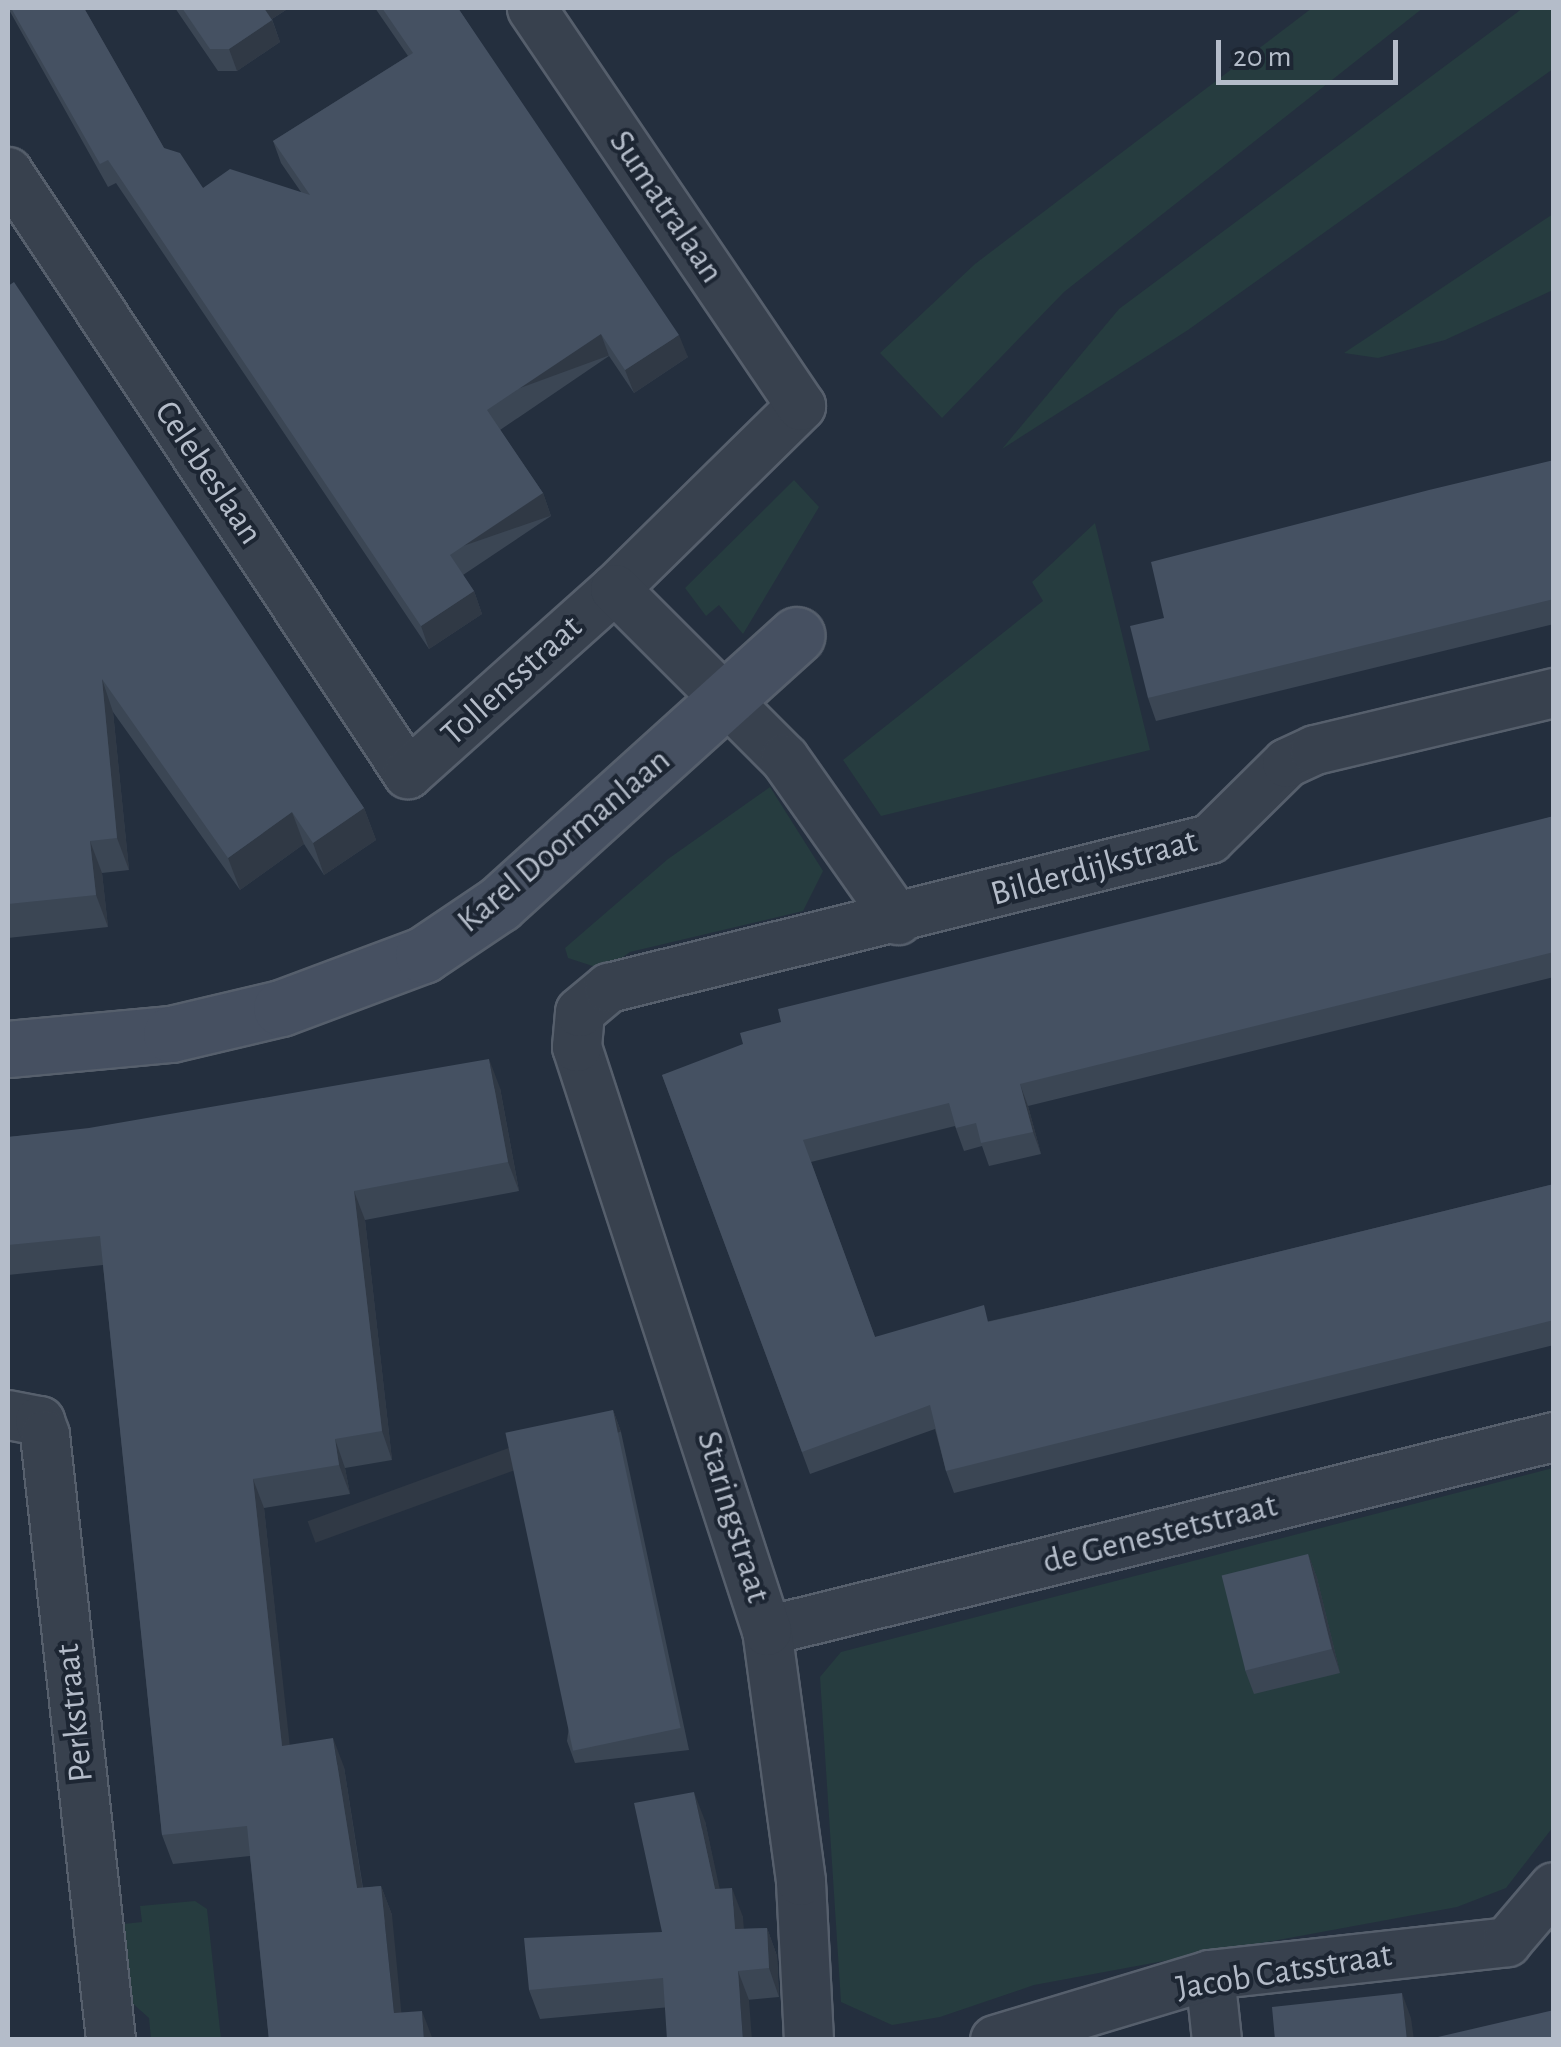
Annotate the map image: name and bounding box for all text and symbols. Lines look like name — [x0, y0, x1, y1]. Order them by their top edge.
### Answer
scale bar — [1221, 20, 1404, 82]
text: 20 m — [1233, 42, 1291, 72]
street label: Sumatralaan — [600, 123, 732, 291]
street label: Celebeslaan — [145, 393, 271, 553]
street label: Tollensstraat — [433, 607, 591, 755]
street label: Karel Doormanlaan — [449, 740, 679, 942]
street label: Bilderdijkstraat — [986, 820, 1202, 916]
street label: Staringstraat — [687, 1426, 779, 1608]
street label: de Genestetstraat — [1038, 1485, 1282, 1583]
street label: Perkstraat — [47, 1642, 103, 1784]
street label: Jacob Catsstraat — [1173, 1934, 1395, 2010]

